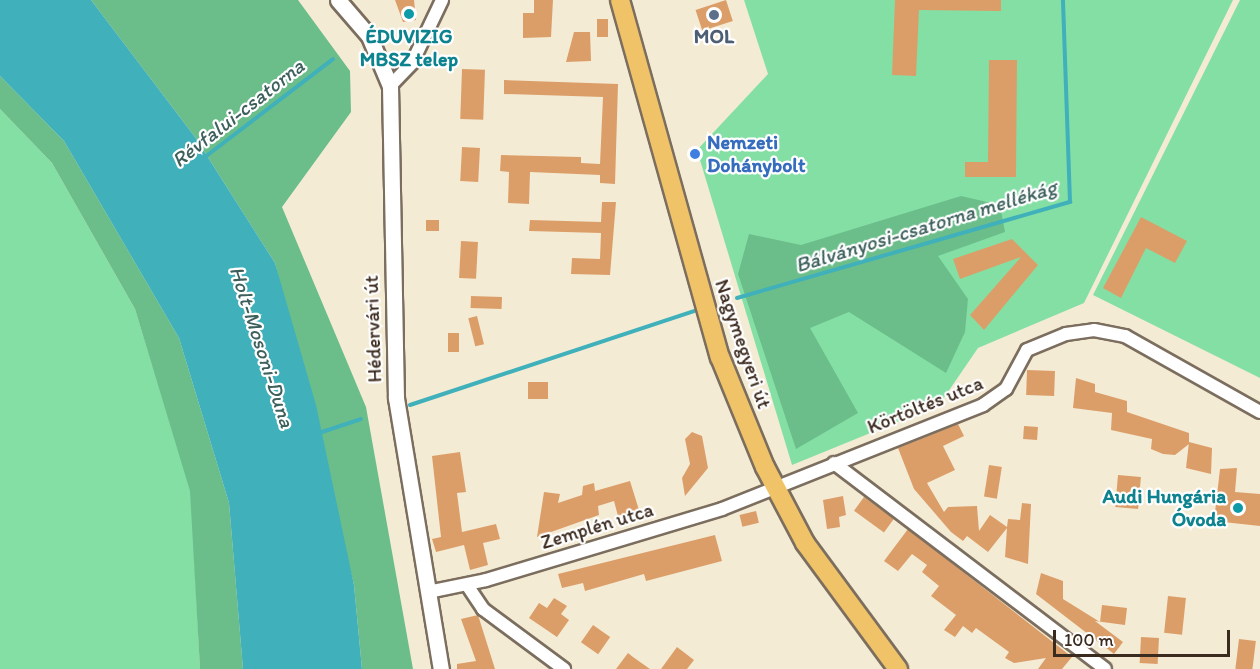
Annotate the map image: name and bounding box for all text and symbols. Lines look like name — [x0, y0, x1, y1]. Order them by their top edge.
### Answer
marker: ÉDUVIZIG MBSZ telep — [402, 7, 416, 21]
marker: MOL — [707, 8, 721, 22]
place label: ÉDUVIZIG MBSZ telep — [360, 24, 458, 71]
place label: MOL — [694, 24, 734, 48]
water label: Révfalui-csatorna — [167, 53, 309, 173]
place label: Nemzeti Dohánybolt — [707, 130, 806, 177]
marker: Nemzeti Dohánybolt — [688, 147, 702, 161]
water label: Bálványosi-csatorna mellékág — [792, 174, 1060, 278]
water label: Holt-Mosoni-Duna — [224, 263, 300, 431]
street label: Hédervári út — [359, 275, 387, 383]
street label: Nagymegyeri út — [710, 276, 776, 412]
street label: Körtöltés utca — [864, 371, 986, 439]
place label: Audi Hungária Óvoda — [1101, 484, 1226, 531]
street label: Zemplén utca — [538, 498, 656, 554]
marker: Audi Hungária Óvoda — [1231, 501, 1245, 515]
scale bar — [1056, 618, 1233, 656]
text: 100 m — [1064, 629, 1114, 651]

